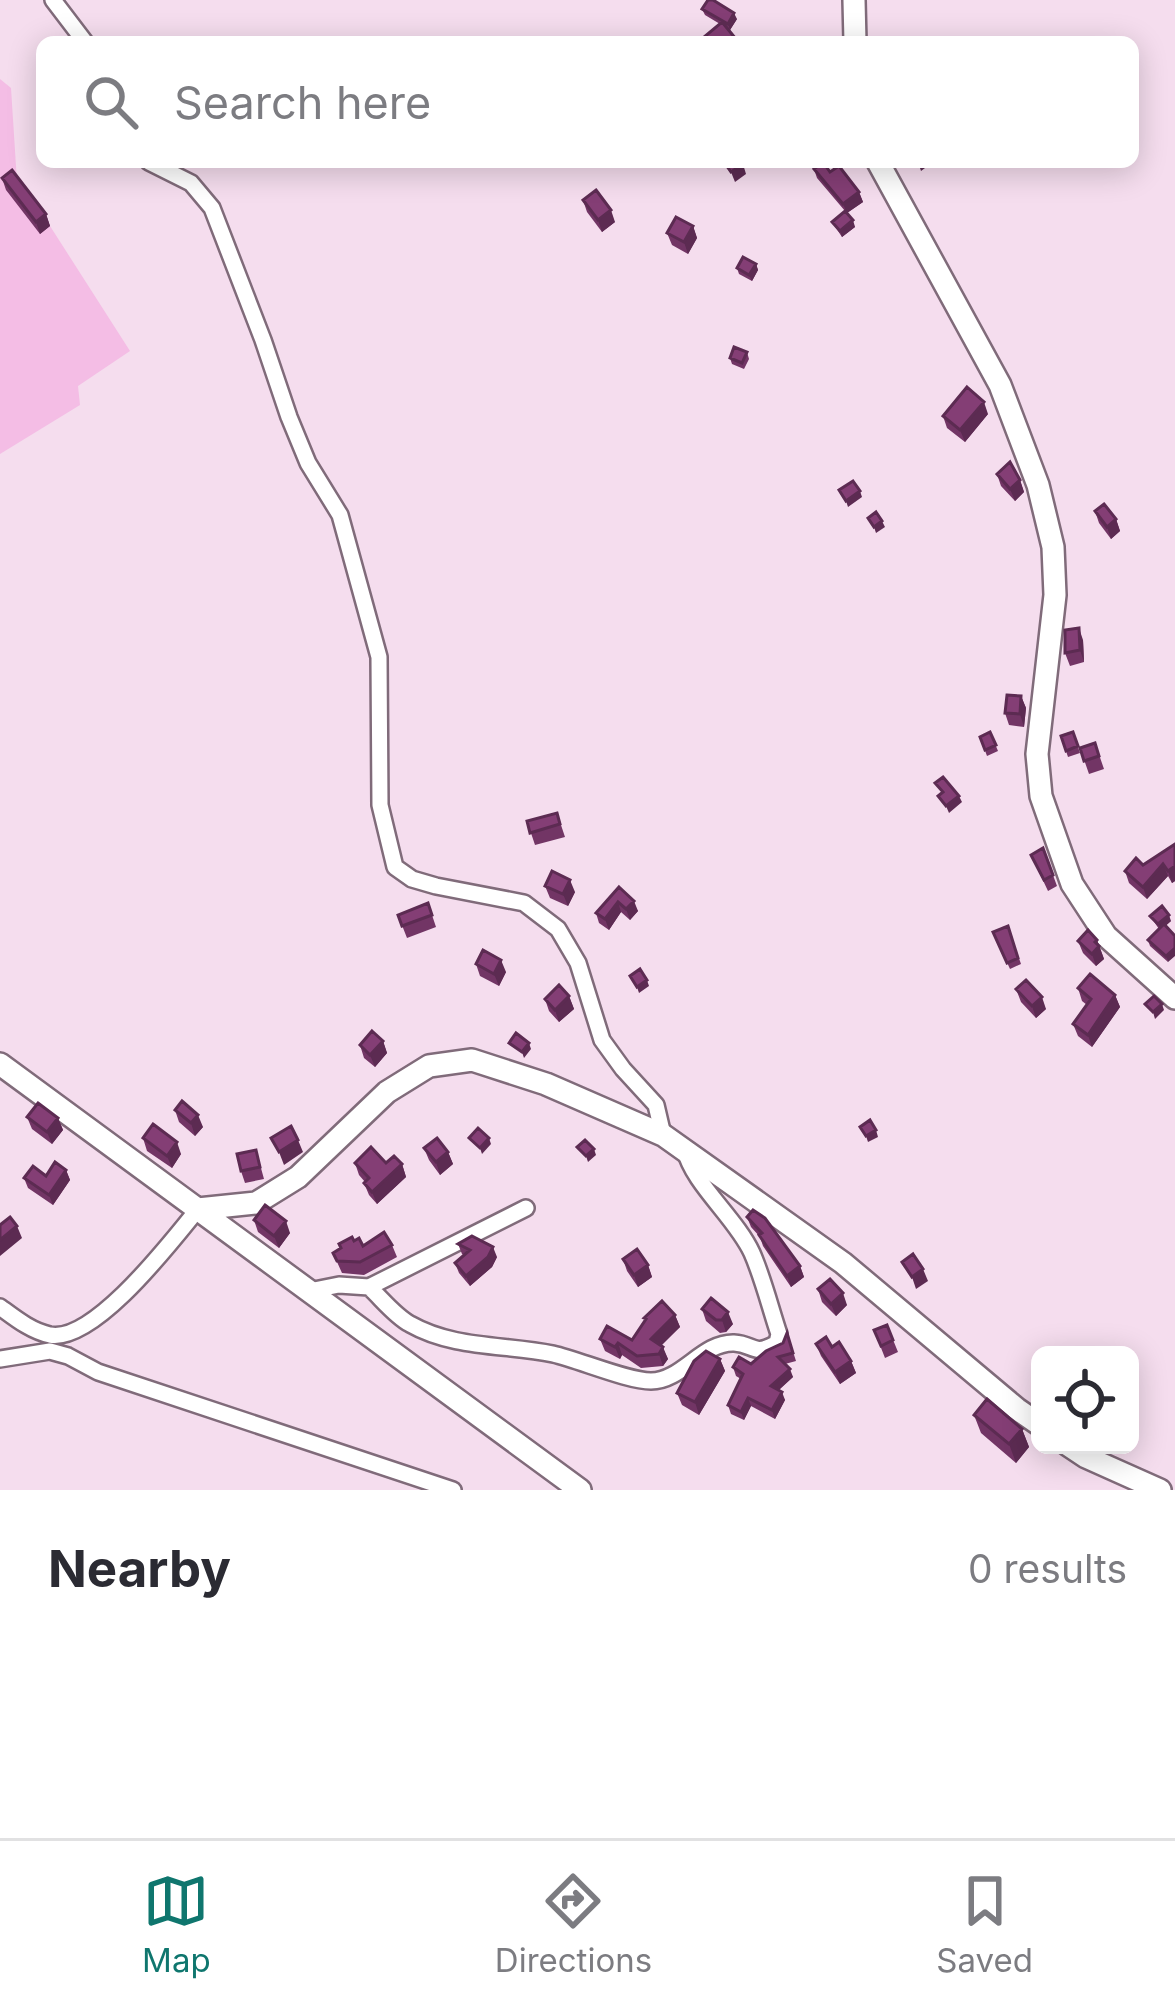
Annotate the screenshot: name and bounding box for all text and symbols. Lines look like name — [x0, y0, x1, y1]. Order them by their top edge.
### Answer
search box — [36, 36, 1139, 168]
icon: search — [78, 69, 144, 135]
text: Search here — [174, 75, 431, 130]
map controls — [1031, 1346, 1139, 1454]
button: locate — [1031, 1346, 1139, 1454]
text: Nearby — [48, 1538, 231, 1599]
text: 0 results — [968, 1545, 1127, 1592]
tab: Map — [142, 1868, 211, 1980]
tab: Directions — [495, 1868, 652, 1980]
tab: Saved — [936, 1868, 1033, 1980]

